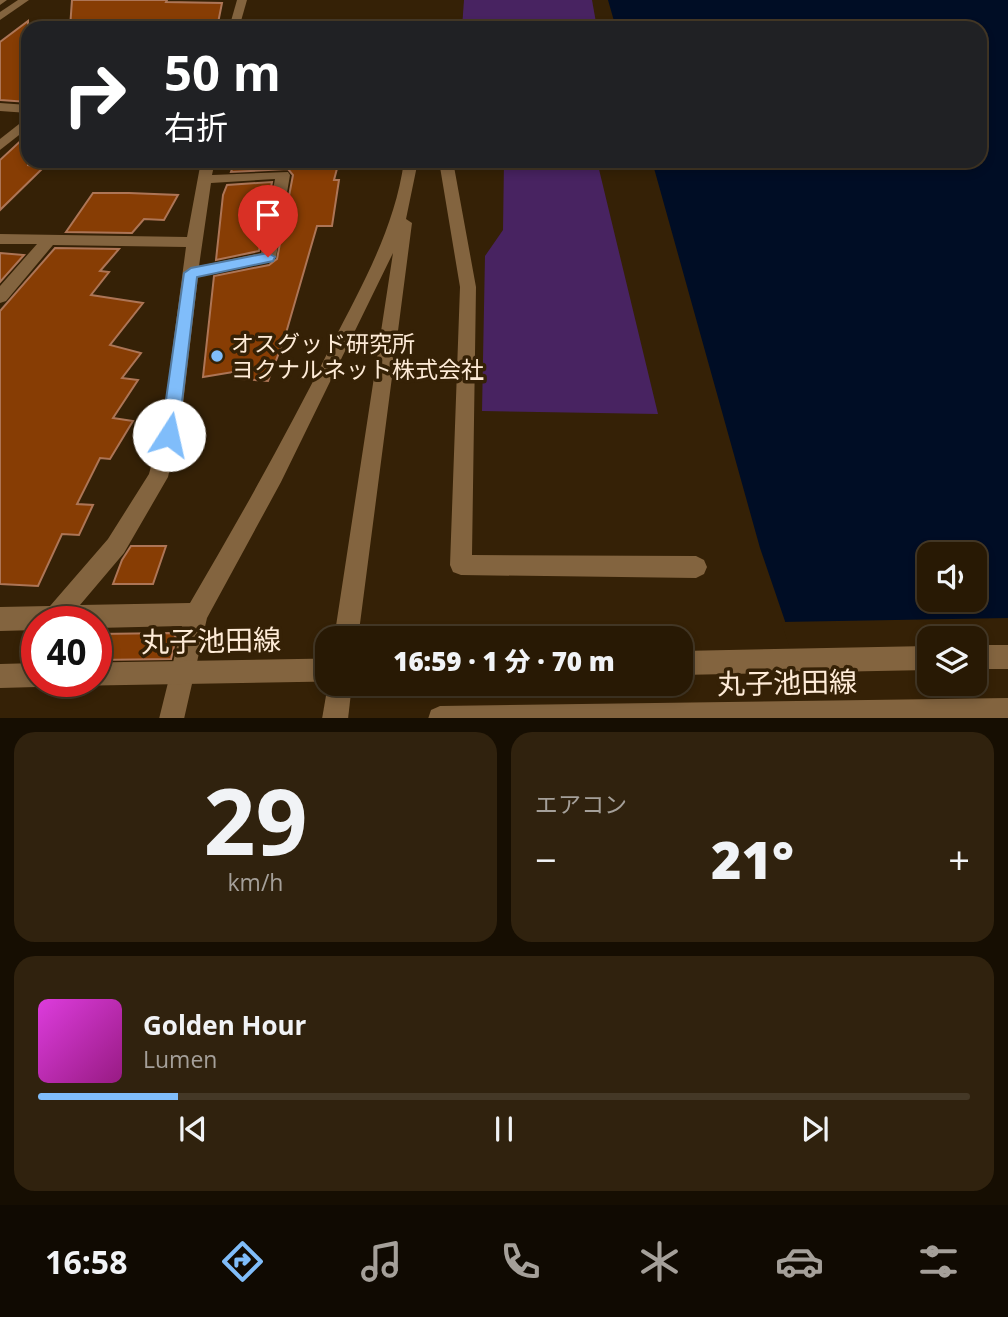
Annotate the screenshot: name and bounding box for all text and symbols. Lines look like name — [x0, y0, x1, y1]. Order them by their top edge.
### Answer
text: 50 m — [164, 39, 281, 105]
icon: right — [49, 49, 140, 140]
text: 右折 — [164, 105, 228, 148]
pin — [238, 185, 298, 257]
icon: arrive — [249, 196, 287, 234]
place label: オスグッド研究所 ヨクナルネット株式会社 — [231, 327, 484, 385]
marker: オスグッド研究所 ヨクナルネット株式会社 — [209, 348, 225, 364]
position arrow — [132, 398, 206, 472]
map controls — [917, 542, 987, 696]
button: sound — [917, 542, 987, 612]
speed limit sign: 40 — [21, 606, 112, 697]
street label: 丸子池田線 — [141, 620, 281, 660]
button: layers — [917, 626, 987, 696]
text: 16:59 · 1 分 · 70 m — [393, 643, 615, 679]
street label: 丸子池田線 — [717, 662, 857, 702]
text: 29 — [203, 758, 308, 882]
text: エアコン — [535, 788, 627, 820]
text: 21° — [711, 823, 794, 894]
text: − — [535, 833, 557, 885]
text: + — [948, 833, 970, 885]
text: km/h — [228, 866, 283, 898]
text: Golden Hour — [143, 1007, 306, 1043]
text: Lumen — [143, 1043, 217, 1075]
icon: previous — [174, 1110, 212, 1148]
icon: pause — [485, 1110, 523, 1148]
icon: next — [796, 1110, 834, 1148]
icon: directions — [218, 1237, 267, 1286]
icon: music — [357, 1237, 406, 1286]
icon: phone — [496, 1237, 545, 1286]
icon: climate — [635, 1237, 684, 1286]
icon: car — [775, 1237, 824, 1286]
icon: filters — [914, 1237, 963, 1286]
text: 16:58 — [45, 1240, 127, 1283]

